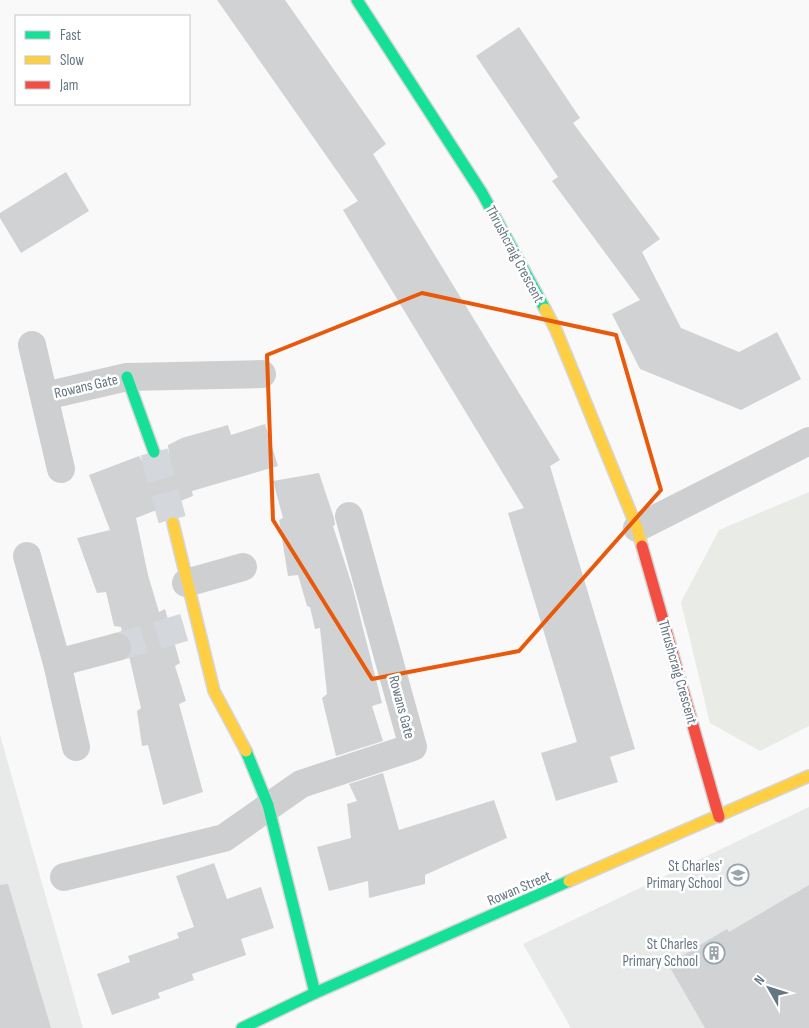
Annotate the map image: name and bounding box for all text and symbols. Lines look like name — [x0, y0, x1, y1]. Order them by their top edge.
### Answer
legend — [15, 15, 190, 105]
text: Fast — [60, 26, 82, 45]
text: Slow — [60, 51, 84, 70]
text: Jam — [59, 76, 78, 95]
street label: Thrushcraig Crescent — [481, 202, 548, 306]
street label: Rowans Gate — [52, 370, 120, 403]
street label: Thrushcraig Crescent — [654, 618, 702, 727]
street label: Rowans Gate — [384, 673, 419, 741]
place label: St Charles' Primary School — [646, 857, 722, 893]
school or university icon: St Charles' Primary School — [726, 863, 750, 887]
street label: Rowan Street — [484, 866, 554, 910]
place label: St Charles Primary School — [622, 935, 698, 971]
building icon: St Charles Primary School — [702, 941, 726, 965]
north arrow — [744, 963, 794, 1013]
text: N — [750, 972, 768, 988]

